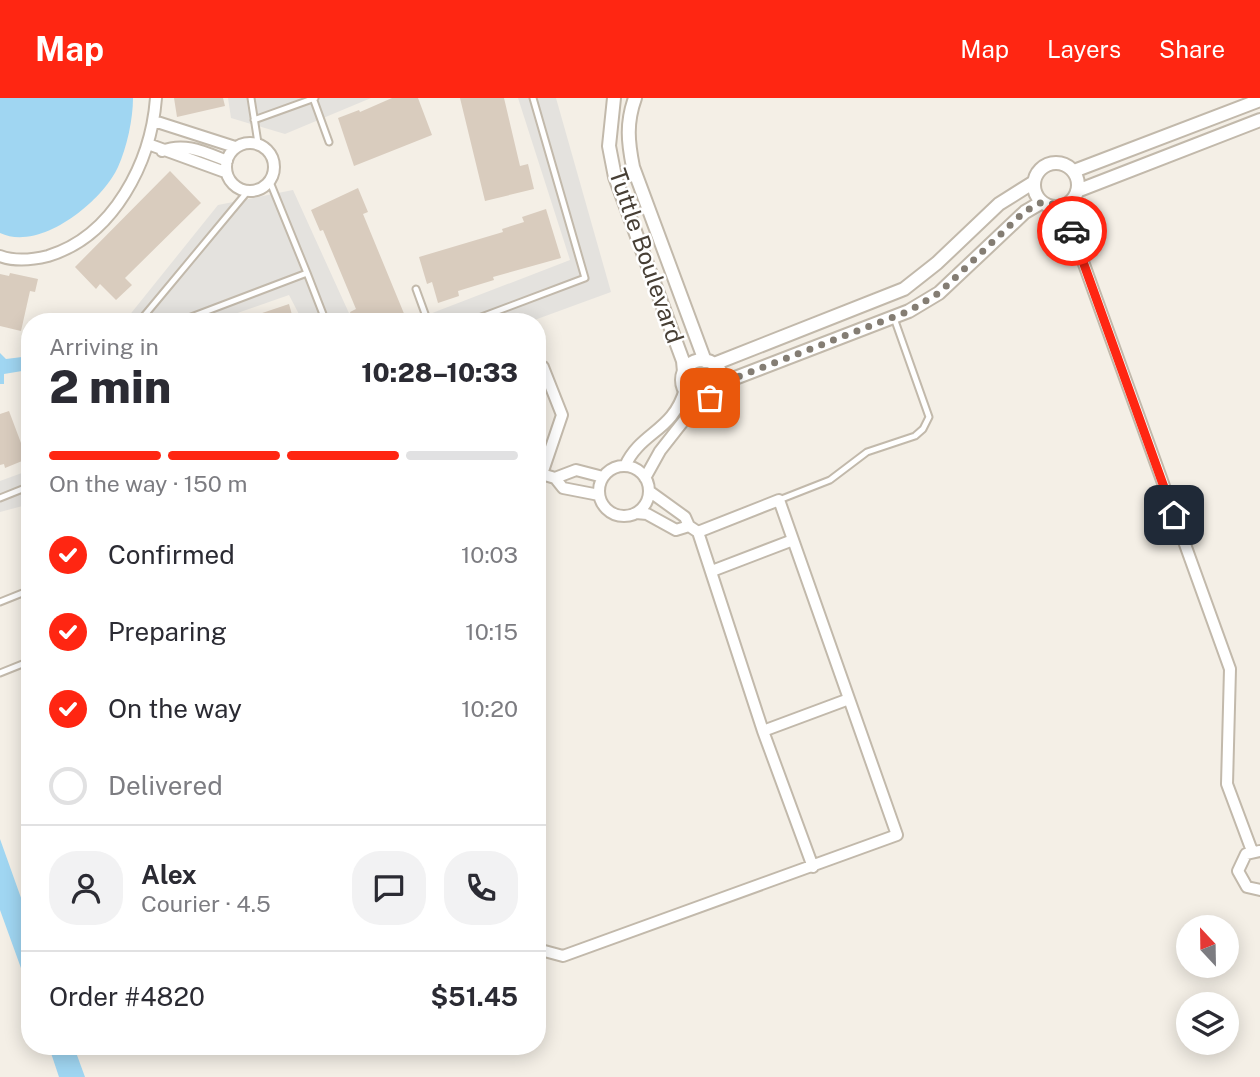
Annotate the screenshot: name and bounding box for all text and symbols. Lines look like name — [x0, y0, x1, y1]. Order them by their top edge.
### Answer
text: Map — [35, 30, 104, 68]
text: Map — [960, 35, 1009, 63]
text: Layers — [1047, 35, 1121, 63]
text: Share — [1159, 35, 1225, 63]
street label: Tuttle Boulevard — [604, 165, 690, 347]
courier — [1037, 196, 1107, 266]
icon: car — [1053, 212, 1091, 250]
text: Arriving in — [49, 333, 159, 360]
text: 10:28–10:33 — [361, 357, 518, 388]
text: 2 min — [49, 359, 171, 413]
pin — [680, 368, 740, 428]
icon: bag — [691, 379, 729, 417]
text: On the way · 150 m — [49, 470, 247, 497]
pin — [1144, 485, 1204, 545]
icon: home — [1155, 496, 1193, 534]
icon: check — [49, 536, 87, 574]
text: Confirmed — [108, 539, 235, 570]
text: 10:03 — [461, 541, 518, 568]
icon: check — [49, 613, 87, 651]
text: Preparing — [108, 616, 227, 647]
text: 10:15 — [465, 618, 518, 645]
icon: check — [49, 690, 87, 728]
text: On the way — [108, 693, 242, 724]
text: 10:20 — [461, 695, 518, 722]
text: Delivered — [108, 770, 223, 801]
button: person — [49, 851, 123, 925]
button: chat — [352, 851, 426, 925]
button: phone — [444, 851, 518, 925]
text: Alex — [141, 859, 197, 890]
text: Courier · 4.5 — [141, 890, 271, 917]
north arrow — [1176, 915, 1239, 978]
map controls — [1176, 915, 1239, 1055]
text: Order #4820 — [49, 981, 205, 1012]
text: $51.45 — [430, 981, 518, 1012]
button: layers — [1176, 992, 1239, 1055]

